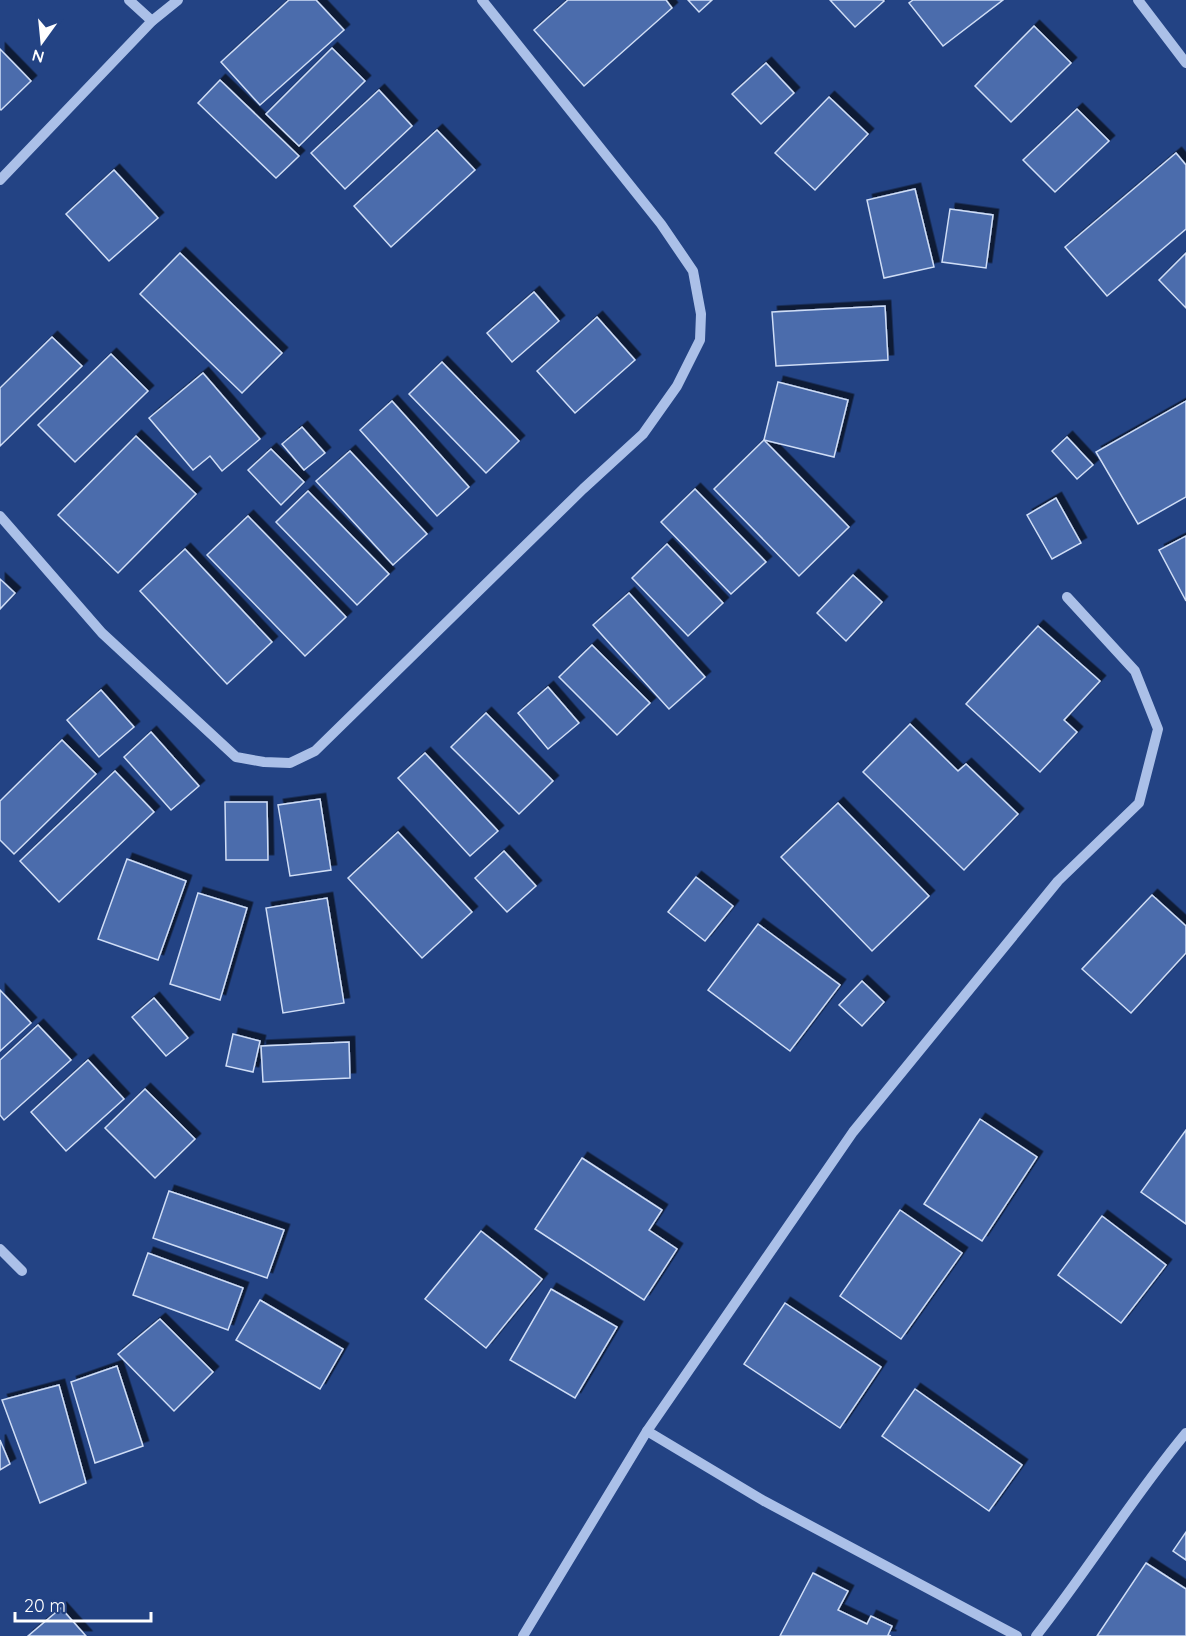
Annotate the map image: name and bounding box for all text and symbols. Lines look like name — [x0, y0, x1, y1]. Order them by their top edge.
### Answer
north arrow — [12, 12, 72, 72]
text: N — [30, 45, 46, 68]
scale bar — [15, 1585, 152, 1623]
text: 20 m — [24, 1594, 66, 1617]

